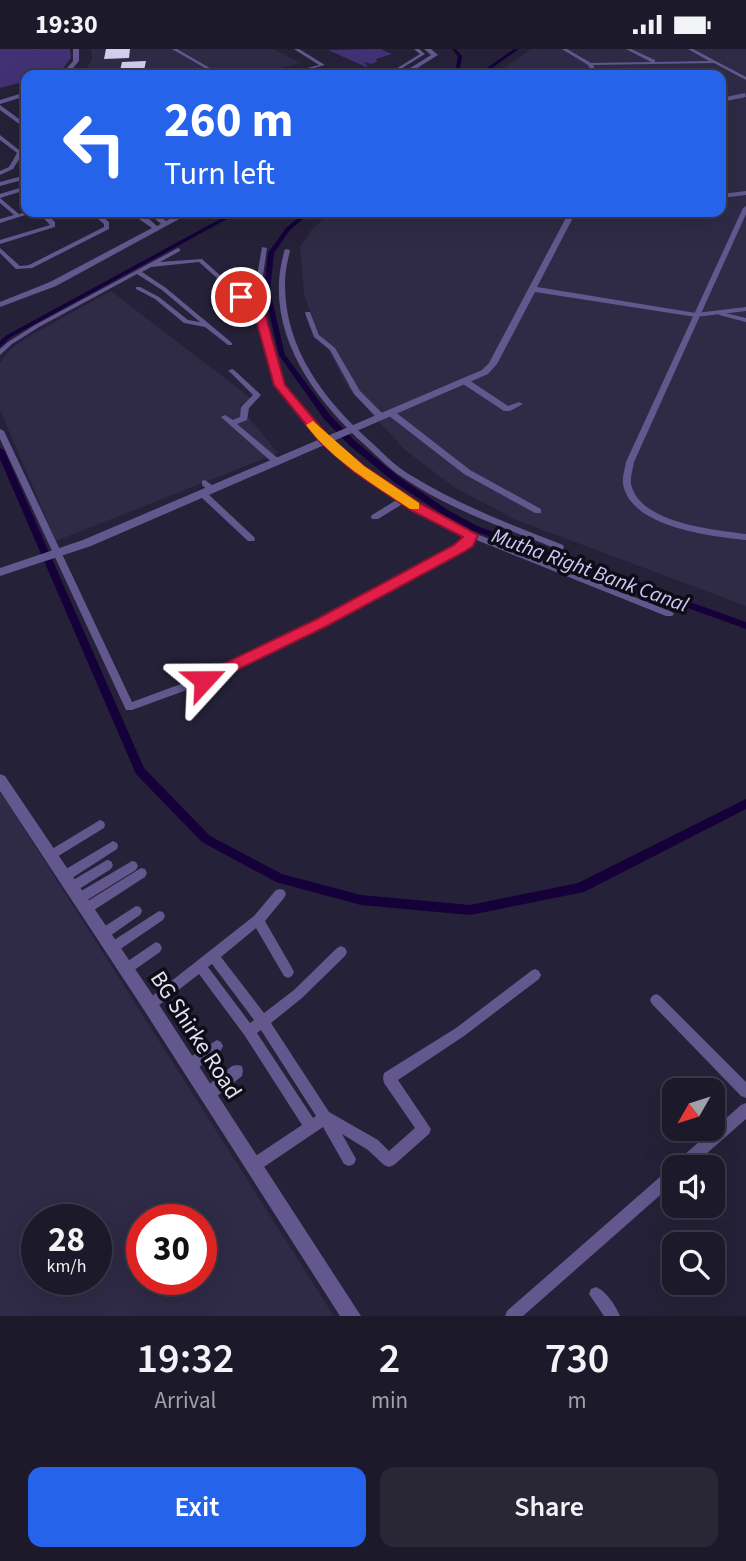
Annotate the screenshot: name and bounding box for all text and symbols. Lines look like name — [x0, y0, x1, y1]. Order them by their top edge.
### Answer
text: 19:30 — [35, 6, 98, 43]
text: 260 m — [164, 86, 293, 156]
icon: left — [49, 98, 140, 189]
text: Turn left — [164, 151, 275, 197]
pin — [211, 267, 271, 327]
icon: arrive — [222, 278, 260, 316]
water label: Mutha Right Bank Canal — [487, 520, 693, 620]
position arrow — [167, 643, 241, 717]
street label: BG Shirke Road — [142, 964, 250, 1106]
north arrow — [662, 1078, 724, 1141]
map controls — [662, 1078, 725, 1295]
button: sound — [662, 1155, 725, 1218]
speed limit sign: 30 — [126, 1204, 217, 1295]
text: 28 — [48, 1215, 85, 1265]
button: search — [662, 1232, 725, 1295]
text: km/h — [47, 1254, 86, 1279]
text: 19:32 — [137, 1329, 234, 1389]
text: 2 — [379, 1329, 400, 1389]
text: 730 — [545, 1329, 609, 1389]
text: Arrival — [155, 1384, 216, 1417]
text: min — [371, 1384, 408, 1417]
text: m — [568, 1384, 587, 1417]
button: Exit — [28, 1467, 366, 1547]
button: Share — [380, 1467, 718, 1547]

